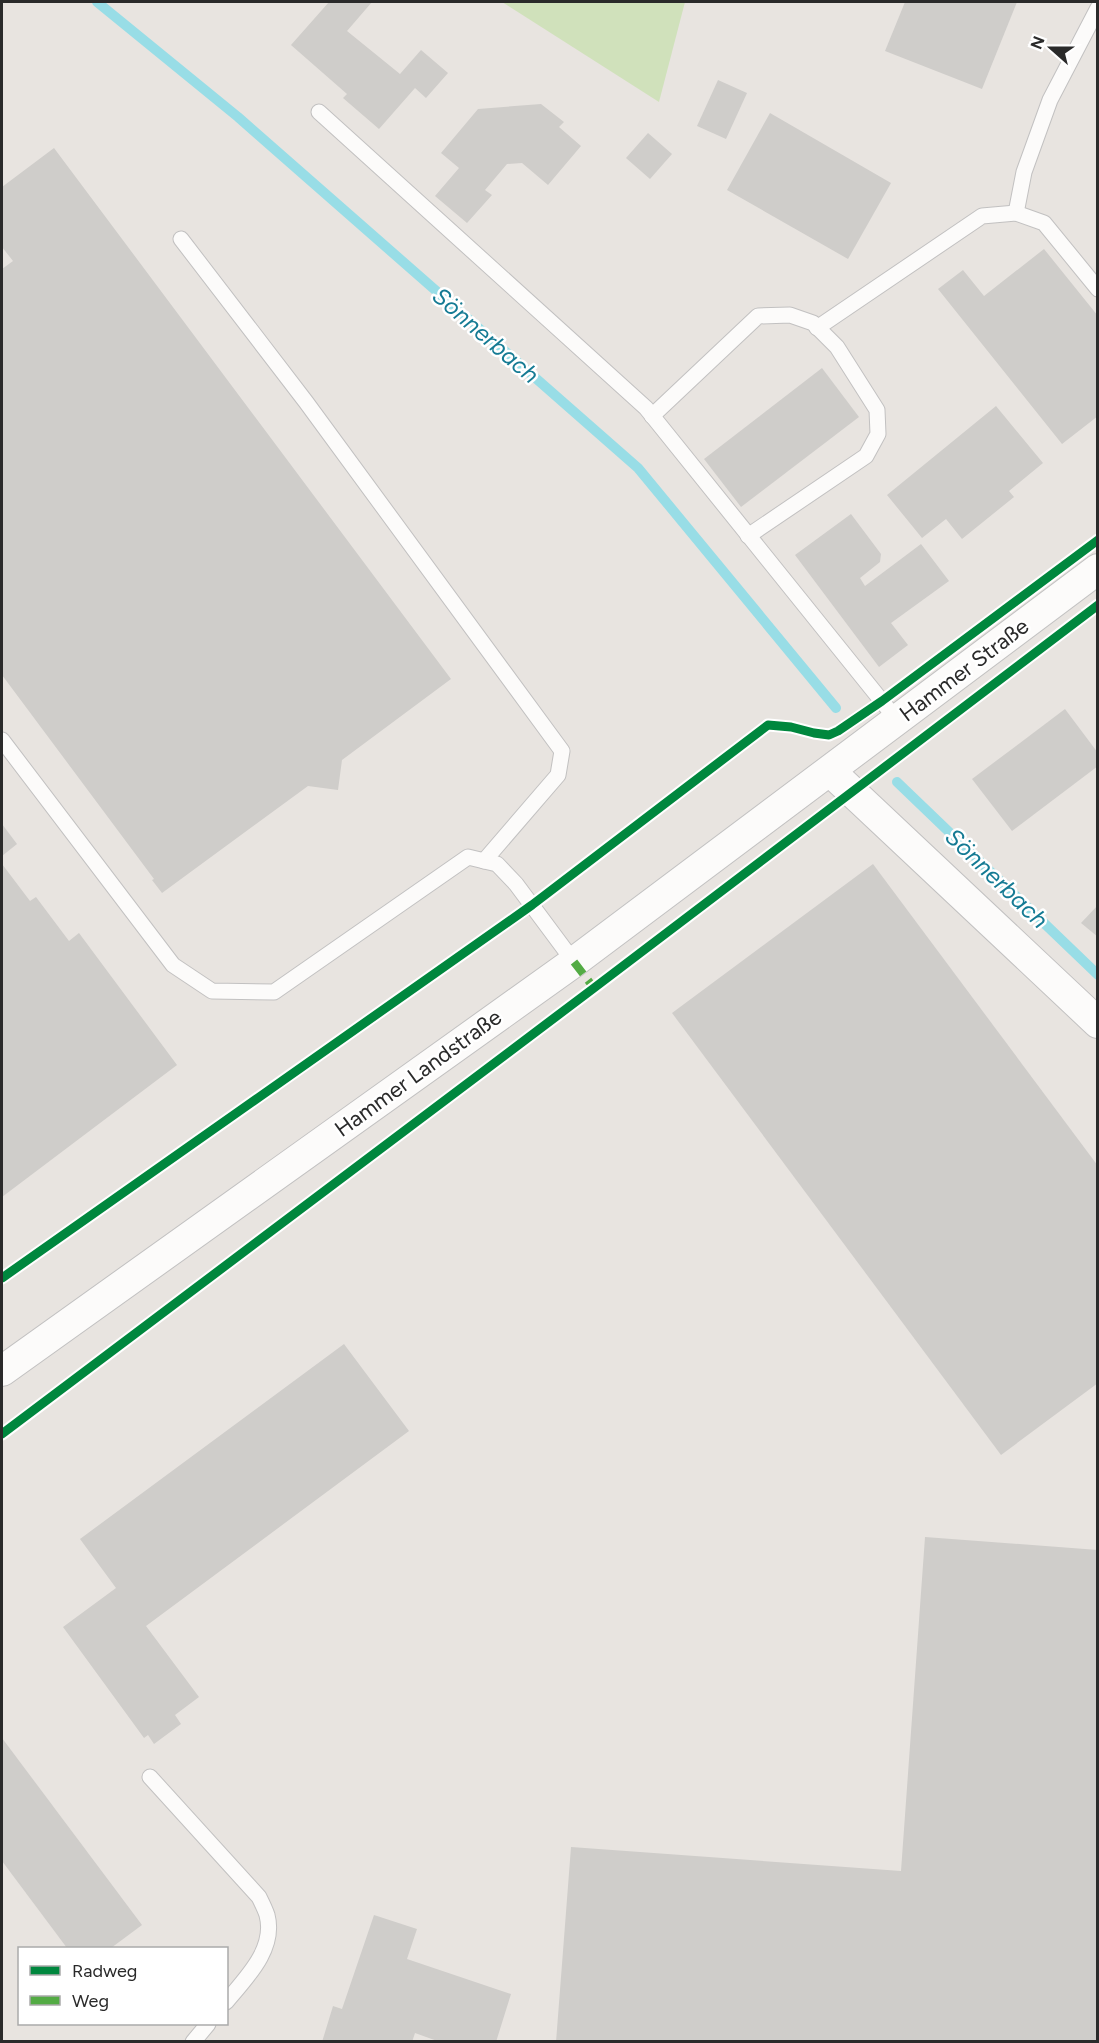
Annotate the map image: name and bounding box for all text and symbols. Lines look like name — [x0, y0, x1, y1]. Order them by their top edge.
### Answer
north arrow — [1021, 18, 1081, 78]
text: N — [1026, 34, 1049, 52]
water label: Sönnerbach — [427, 281, 545, 389]
street label: Hammer Straße — [894, 613, 1034, 727]
water label: Sönnerbach — [940, 822, 1054, 934]
street label: Hammer Landstraße — [329, 1003, 507, 1143]
legend — [18, 1947, 228, 2025]
text: Radweg — [72, 1960, 137, 1982]
text: Weg — [72, 1990, 109, 2012]

